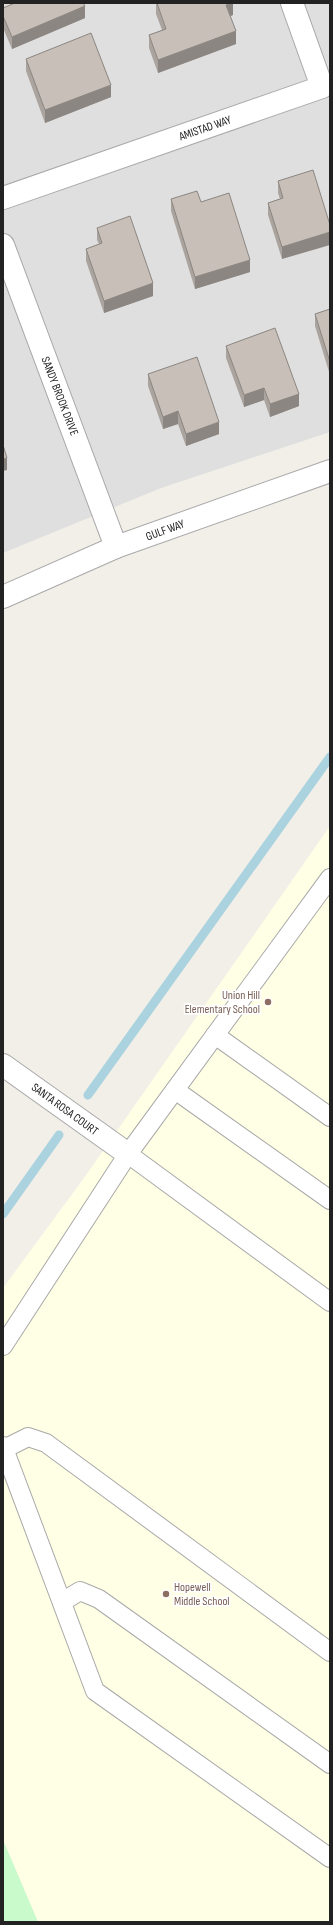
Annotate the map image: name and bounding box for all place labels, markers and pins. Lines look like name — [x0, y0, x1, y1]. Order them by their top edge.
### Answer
place label: Union Hill Elementary School — [185, 988, 260, 1017]
marker: Union Hill Elementary School — [263, 997, 273, 1007]
place label: Hopewell Middle School — [174, 1580, 230, 1609]
marker: Hopewell Middle School — [161, 1589, 171, 1599]

